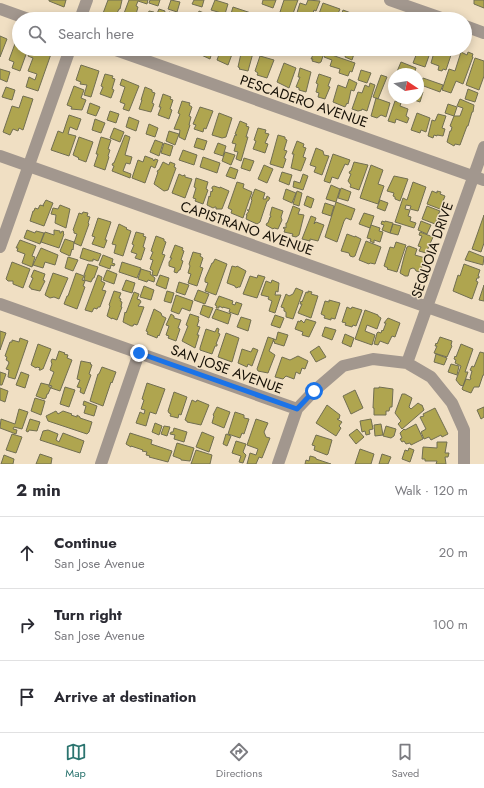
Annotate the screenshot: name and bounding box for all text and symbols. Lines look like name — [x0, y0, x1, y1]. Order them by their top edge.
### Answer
search box — [12, 12, 472, 56]
icon: search — [26, 23, 48, 45]
text: Search here — [58, 23, 134, 45]
north arrow — [388, 68, 424, 104]
street label: PESCADERO AVENUE — [237, 70, 371, 132]
street label: CAPISTRANO AVENUE — [178, 196, 316, 260]
street label: SEQUOIA DRIVE — [406, 199, 458, 301]
street label: SAN JOSE AVENUE — [168, 339, 286, 399]
route end — [130, 344, 148, 362]
route start — [305, 382, 323, 400]
text: 2 min — [16, 478, 61, 502]
text: Walk · 120 m — [395, 481, 468, 500]
text: Continue — [54, 532, 117, 554]
icon: ahead — [16, 542, 38, 564]
text: 20 m — [439, 543, 468, 562]
text: San Jose Avenue — [54, 554, 145, 573]
text: Turn right — [54, 604, 122, 626]
icon: right — [16, 614, 38, 636]
text: 100 m — [433, 615, 468, 634]
text: San Jose Avenue — [54, 626, 145, 645]
icon: arrive — [16, 686, 38, 708]
text: Arrive at destination — [54, 686, 196, 708]
tab: Map — [65, 741, 87, 781]
tab: Directions — [216, 741, 262, 781]
tab: Saved — [392, 741, 419, 781]

